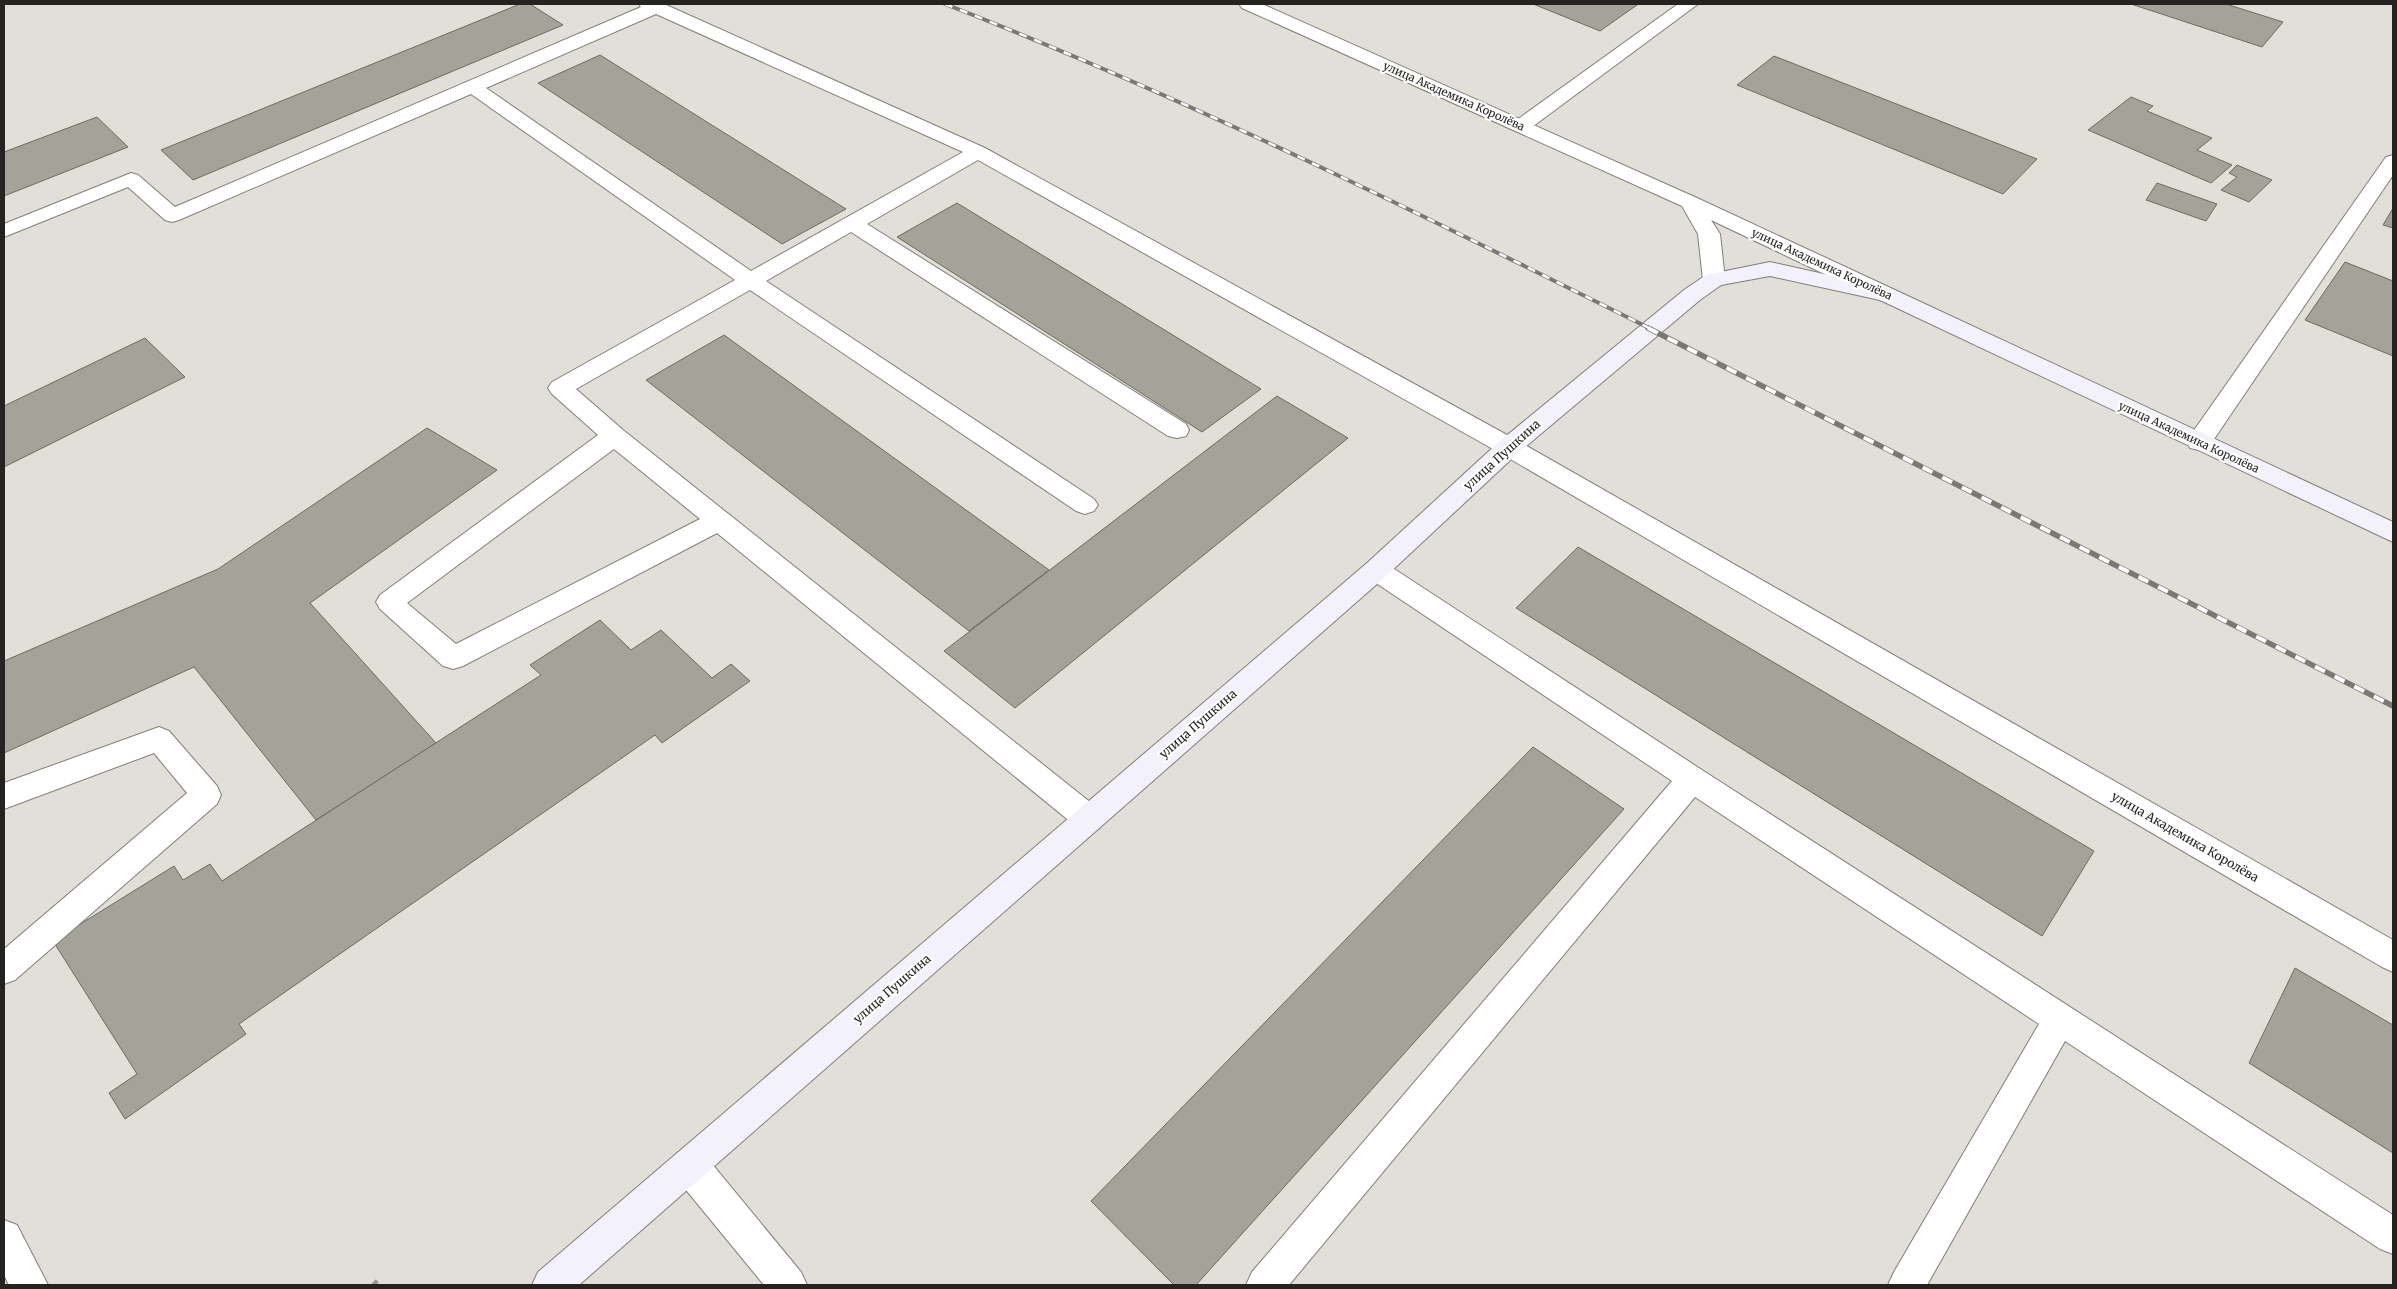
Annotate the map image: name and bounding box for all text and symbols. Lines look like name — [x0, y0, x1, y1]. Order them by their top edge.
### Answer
street label: улица Академика Королёва — [1381, 58, 1527, 134]
street label: улица Академика Королёва — [1749, 225, 1895, 303]
street label: улица Академика Королёва — [2116, 398, 2262, 476]
street label: улица Пушкина — [1460, 416, 1543, 493]
street label: улица Пушкина — [1156, 686, 1240, 761]
street label: улица Академика Королёва — [2109, 788, 2262, 885]
street label: улица Пушкина — [850, 951, 934, 1026]

